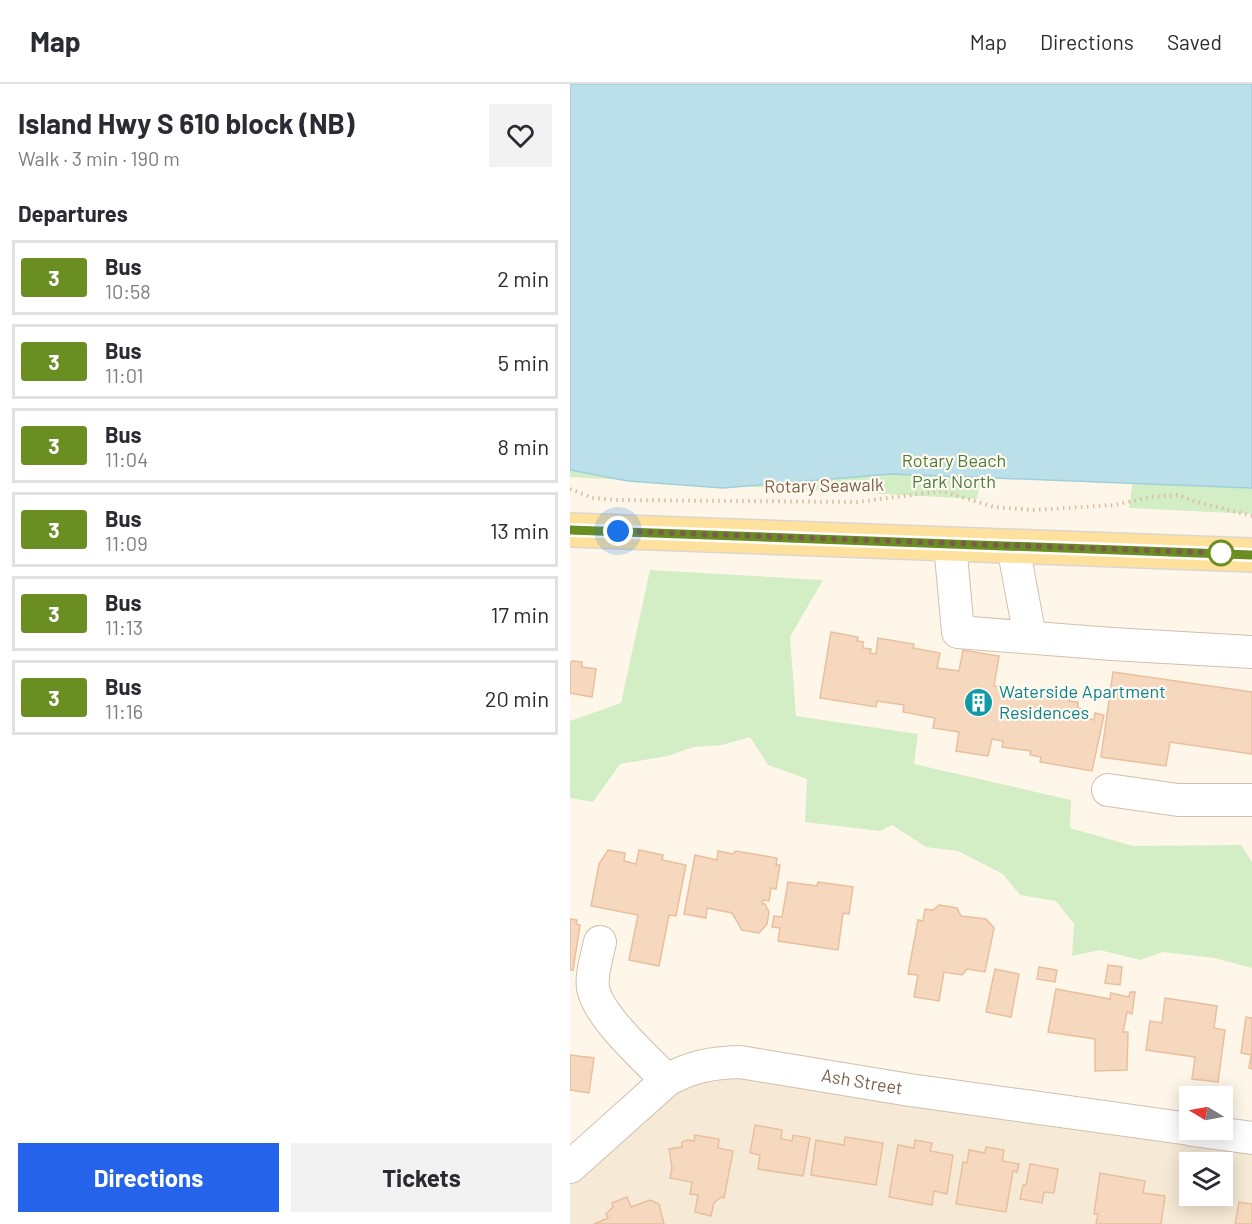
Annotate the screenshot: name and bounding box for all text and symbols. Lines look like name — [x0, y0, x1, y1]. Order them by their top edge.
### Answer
text: Map — [30, 24, 81, 58]
text: Map — [970, 29, 1007, 54]
text: Directions — [1040, 29, 1134, 54]
text: Saved — [1167, 29, 1222, 54]
button: heart — [489, 104, 552, 167]
text: Island Hwy S 610 block (NB) — [18, 106, 355, 140]
text: Walk · 3 min · 190 m — [18, 146, 180, 170]
text: Departures — [18, 200, 128, 226]
text: Bus — [105, 253, 142, 279]
text: 3 — [48, 265, 60, 290]
text: 2 min — [497, 265, 549, 291]
text: 10:58 — [105, 279, 151, 303]
text: Bus — [105, 337, 142, 363]
text: 3 — [48, 349, 60, 374]
text: 5 min — [498, 349, 549, 375]
text: 11:01 — [105, 363, 144, 387]
text: Bus — [105, 421, 142, 447]
text: 3 — [48, 433, 60, 458]
text: 8 min — [497, 433, 549, 459]
text: 11:04 — [105, 447, 148, 471]
park label: Rotary Beach Park North — [902, 449, 1006, 492]
street label: Rotary Seawalk — [764, 473, 884, 497]
text: Bus — [105, 505, 142, 531]
your location — [603, 516, 633, 546]
text: 3 — [48, 517, 60, 542]
text: 13 min — [490, 517, 549, 543]
text: 11:09 — [105, 531, 148, 555]
unlabelled marker — [1208, 540, 1234, 566]
text: Bus — [105, 589, 142, 615]
text: 3 — [48, 601, 60, 626]
text: 17 min — [491, 601, 549, 627]
text: 11:13 — [105, 615, 143, 639]
text: Bus — [105, 673, 142, 699]
place label: Waterside Apartment Residences — [999, 680, 1166, 723]
text: 3 — [48, 685, 60, 710]
text: 20 min — [485, 685, 549, 711]
building icon: Waterside Apartment Residences — [962, 686, 994, 718]
text: 11:16 — [105, 699, 143, 723]
street label: Ash Street — [820, 1064, 905, 1099]
north arrow — [1179, 1086, 1233, 1140]
map controls — [1179, 1086, 1233, 1206]
button: Directions — [18, 1143, 279, 1212]
button: Tickets — [291, 1143, 552, 1212]
button: layers — [1179, 1152, 1233, 1206]

